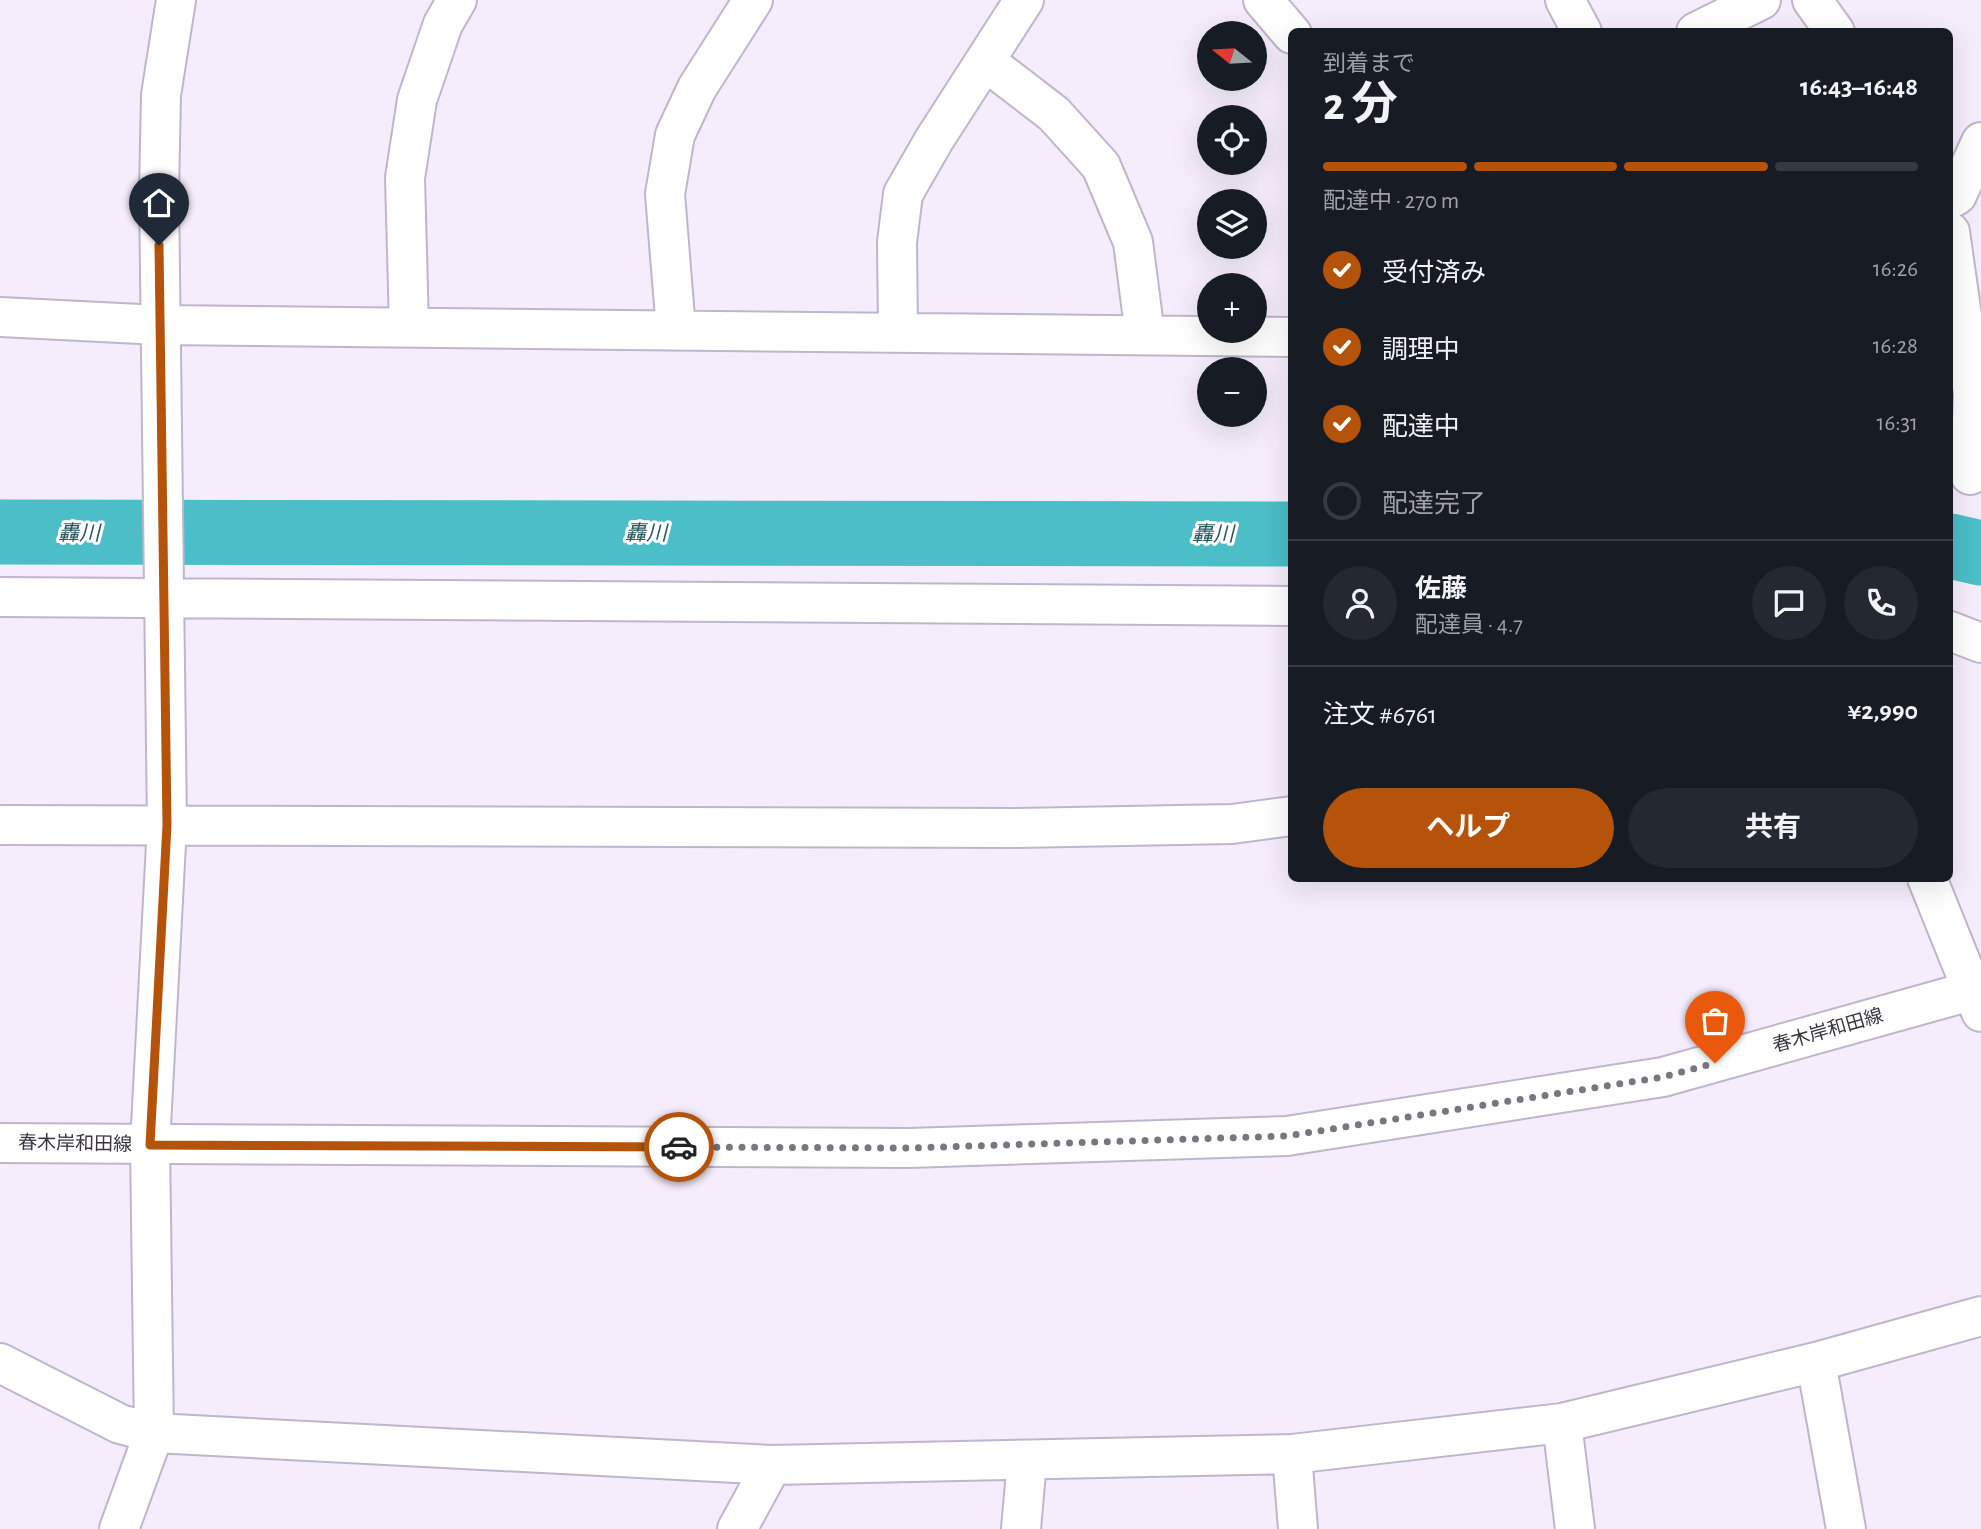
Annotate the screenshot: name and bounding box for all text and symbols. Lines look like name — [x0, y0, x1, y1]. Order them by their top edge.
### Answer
north arrow — [1197, 21, 1267, 91]
map controls — [1197, 21, 1267, 427]
text: 到着まで — [1323, 53, 1415, 76]
text: 16:43–16:48 — [1800, 74, 1918, 100]
text: 2 分 — [1323, 82, 1398, 128]
button: locate — [1197, 105, 1267, 175]
pin — [129, 173, 189, 245]
icon: home — [140, 184, 178, 222]
button: layers — [1197, 189, 1267, 259]
text: 配達中 · 270 m — [1323, 190, 1459, 213]
icon: check — [1323, 251, 1361, 289]
text: 16:26 — [1873, 258, 1918, 281]
text: 受付済み — [1382, 260, 1486, 286]
button: + — [1197, 273, 1267, 343]
icon: check — [1323, 328, 1361, 366]
text: 16:28 — [1873, 335, 1918, 358]
text: 調理中 — [1382, 337, 1460, 363]
button: − — [1197, 357, 1267, 427]
icon: check — [1323, 405, 1361, 443]
text: 16:31 — [1877, 412, 1918, 435]
text: 配達中 — [1382, 414, 1460, 440]
text: 配達完了 — [1382, 491, 1486, 517]
water label: 轟川 — [58, 522, 102, 544]
water label: 轟川 — [625, 522, 669, 544]
water label: 轟川 — [1192, 523, 1236, 545]
button: person — [1323, 566, 1397, 640]
button: chat — [1752, 566, 1826, 640]
button: phone — [1844, 566, 1918, 640]
text: 佐藤 — [1415, 576, 1467, 602]
text: 配達員 · 4.7 — [1415, 614, 1523, 637]
text: ¥2,990 — [1847, 698, 1918, 724]
text: 注文 #6761 — [1323, 702, 1437, 728]
button: ヘルプ — [1323, 788, 1614, 868]
button: 共有 — [1628, 788, 1918, 868]
pin — [1685, 991, 1745, 1063]
icon: bag — [1696, 1002, 1734, 1040]
street label: 春木岸和田線 — [1770, 1005, 1885, 1056]
courier — [644, 1112, 714, 1182]
icon: car — [660, 1128, 698, 1166]
street label: 春木岸和田線 — [18, 1133, 132, 1154]

